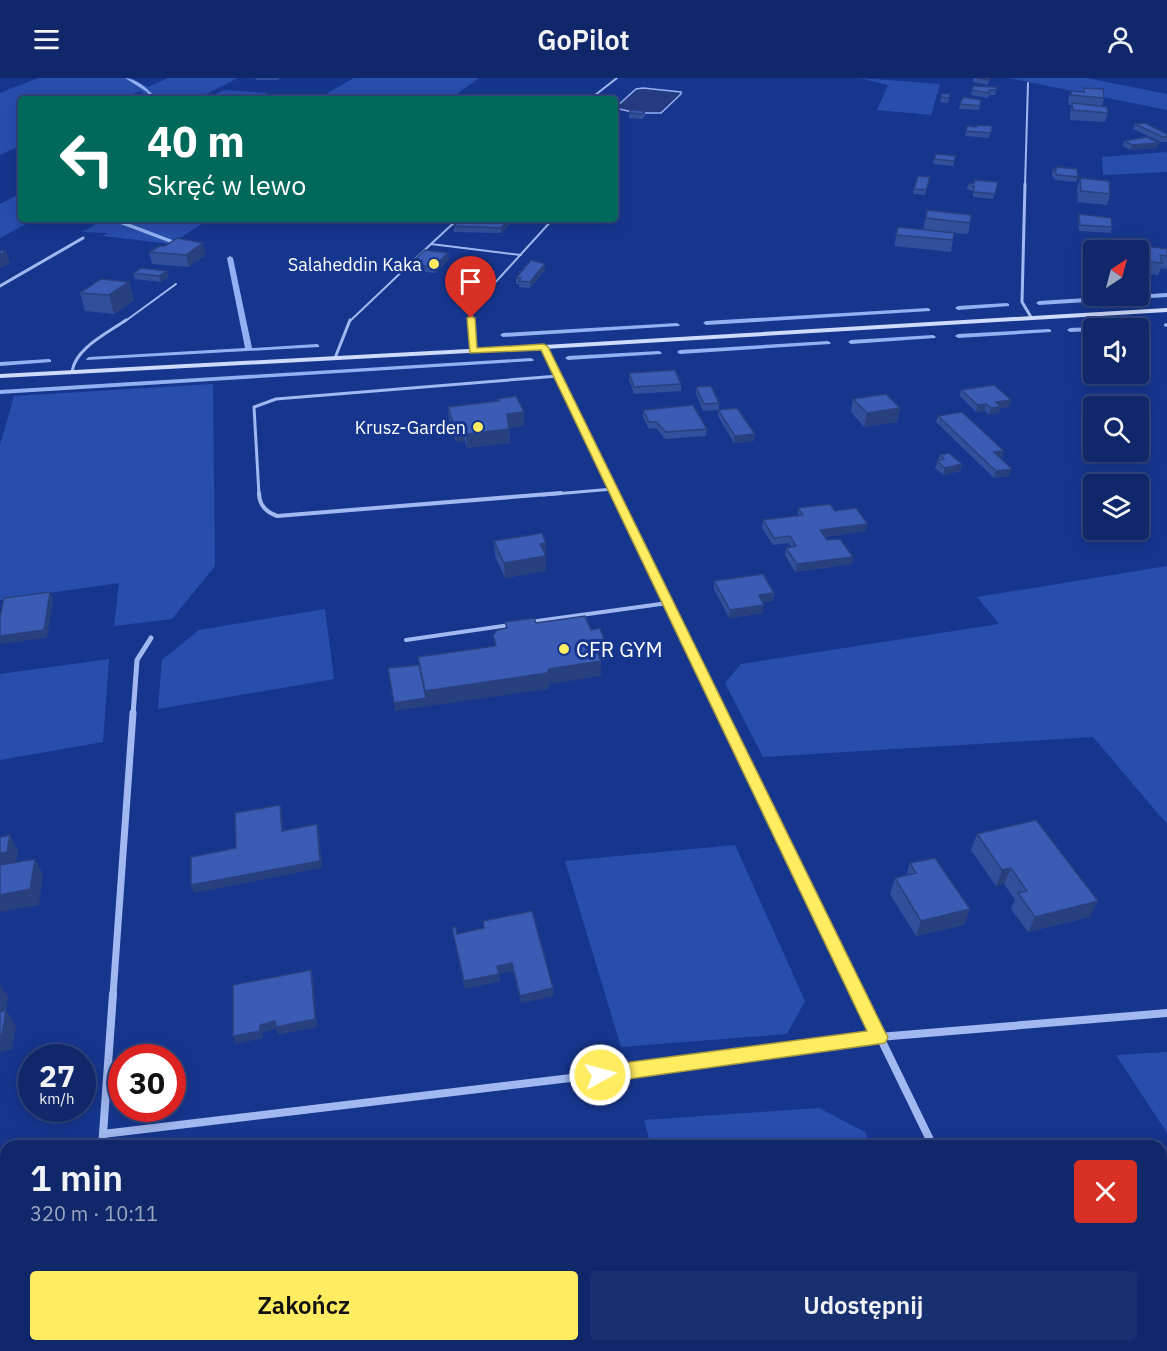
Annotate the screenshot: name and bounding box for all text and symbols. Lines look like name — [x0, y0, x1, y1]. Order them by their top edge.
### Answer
text: GoPilot — [537, 22, 630, 57]
icon: menu — [30, 23, 63, 56]
icon: person — [1104, 23, 1137, 56]
text: 40 m — [147, 114, 245, 169]
icon: left — [48, 120, 126, 198]
text: Skręć w lewo — [147, 167, 306, 202]
north arrow — [1083, 240, 1149, 306]
map controls — [1083, 240, 1149, 540]
place label: Salaheddin Kaka — [288, 253, 422, 276]
pin — [445, 256, 496, 318]
marker: Salaheddin Kaka — [427, 257, 441, 271]
icon: arrive — [454, 265, 487, 298]
button: sound — [1083, 318, 1149, 384]
button: search — [1083, 396, 1149, 462]
place label: Krusz-Garden — [355, 416, 466, 439]
marker: Krusz-Garden — [471, 420, 485, 434]
button: layers — [1083, 474, 1149, 540]
place label: CFR GYM — [576, 635, 663, 663]
marker: CFR GYM — [557, 642, 571, 656]
position arrow — [568, 1043, 632, 1107]
speed limit sign: 30 — [108, 1044, 186, 1122]
text: 27 — [39, 1056, 75, 1095]
text: km/h — [39, 1089, 75, 1108]
text: 1 min — [30, 1154, 123, 1201]
button: close — [1074, 1160, 1137, 1223]
text: 320 m · 10:11 — [30, 1200, 158, 1227]
button: Zakończ — [30, 1271, 578, 1340]
button: Udostępnij — [590, 1271, 1137, 1340]

